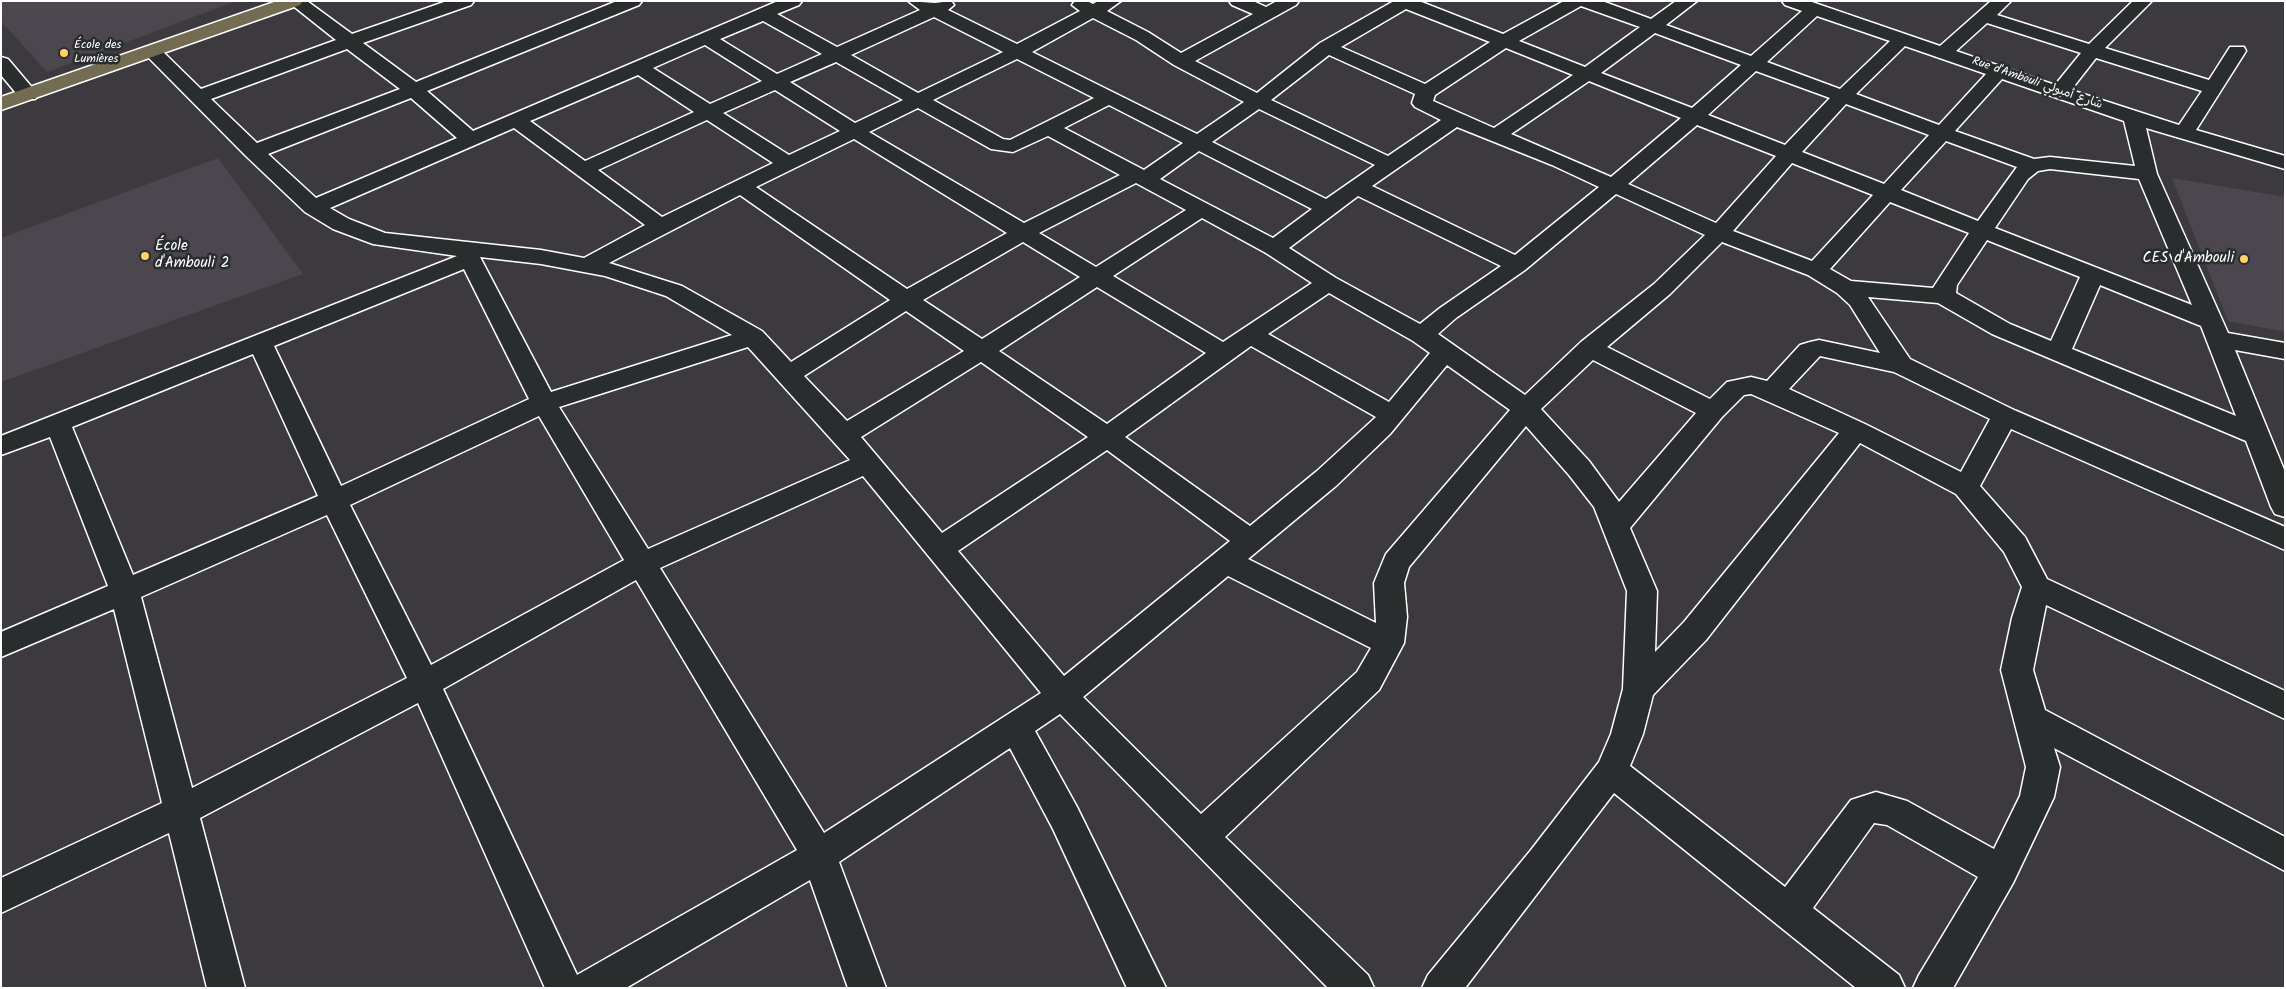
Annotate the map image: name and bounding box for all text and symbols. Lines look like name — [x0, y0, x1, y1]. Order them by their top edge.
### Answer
place label: École des Lumières — [74, 39, 121, 67]
marker: École des Lumières — [58, 47, 70, 59]
street label: Rue d'Ambouli شارع أمبولي — [1970, 55, 2104, 113]
place label: École d'Ambouli 2 — [155, 238, 230, 273]
marker: École d'Ambouli 2 — [139, 250, 151, 262]
place label: CES d'Ambouli — [2142, 250, 2234, 268]
marker: CES d'Ambouli — [2238, 253, 2250, 265]

